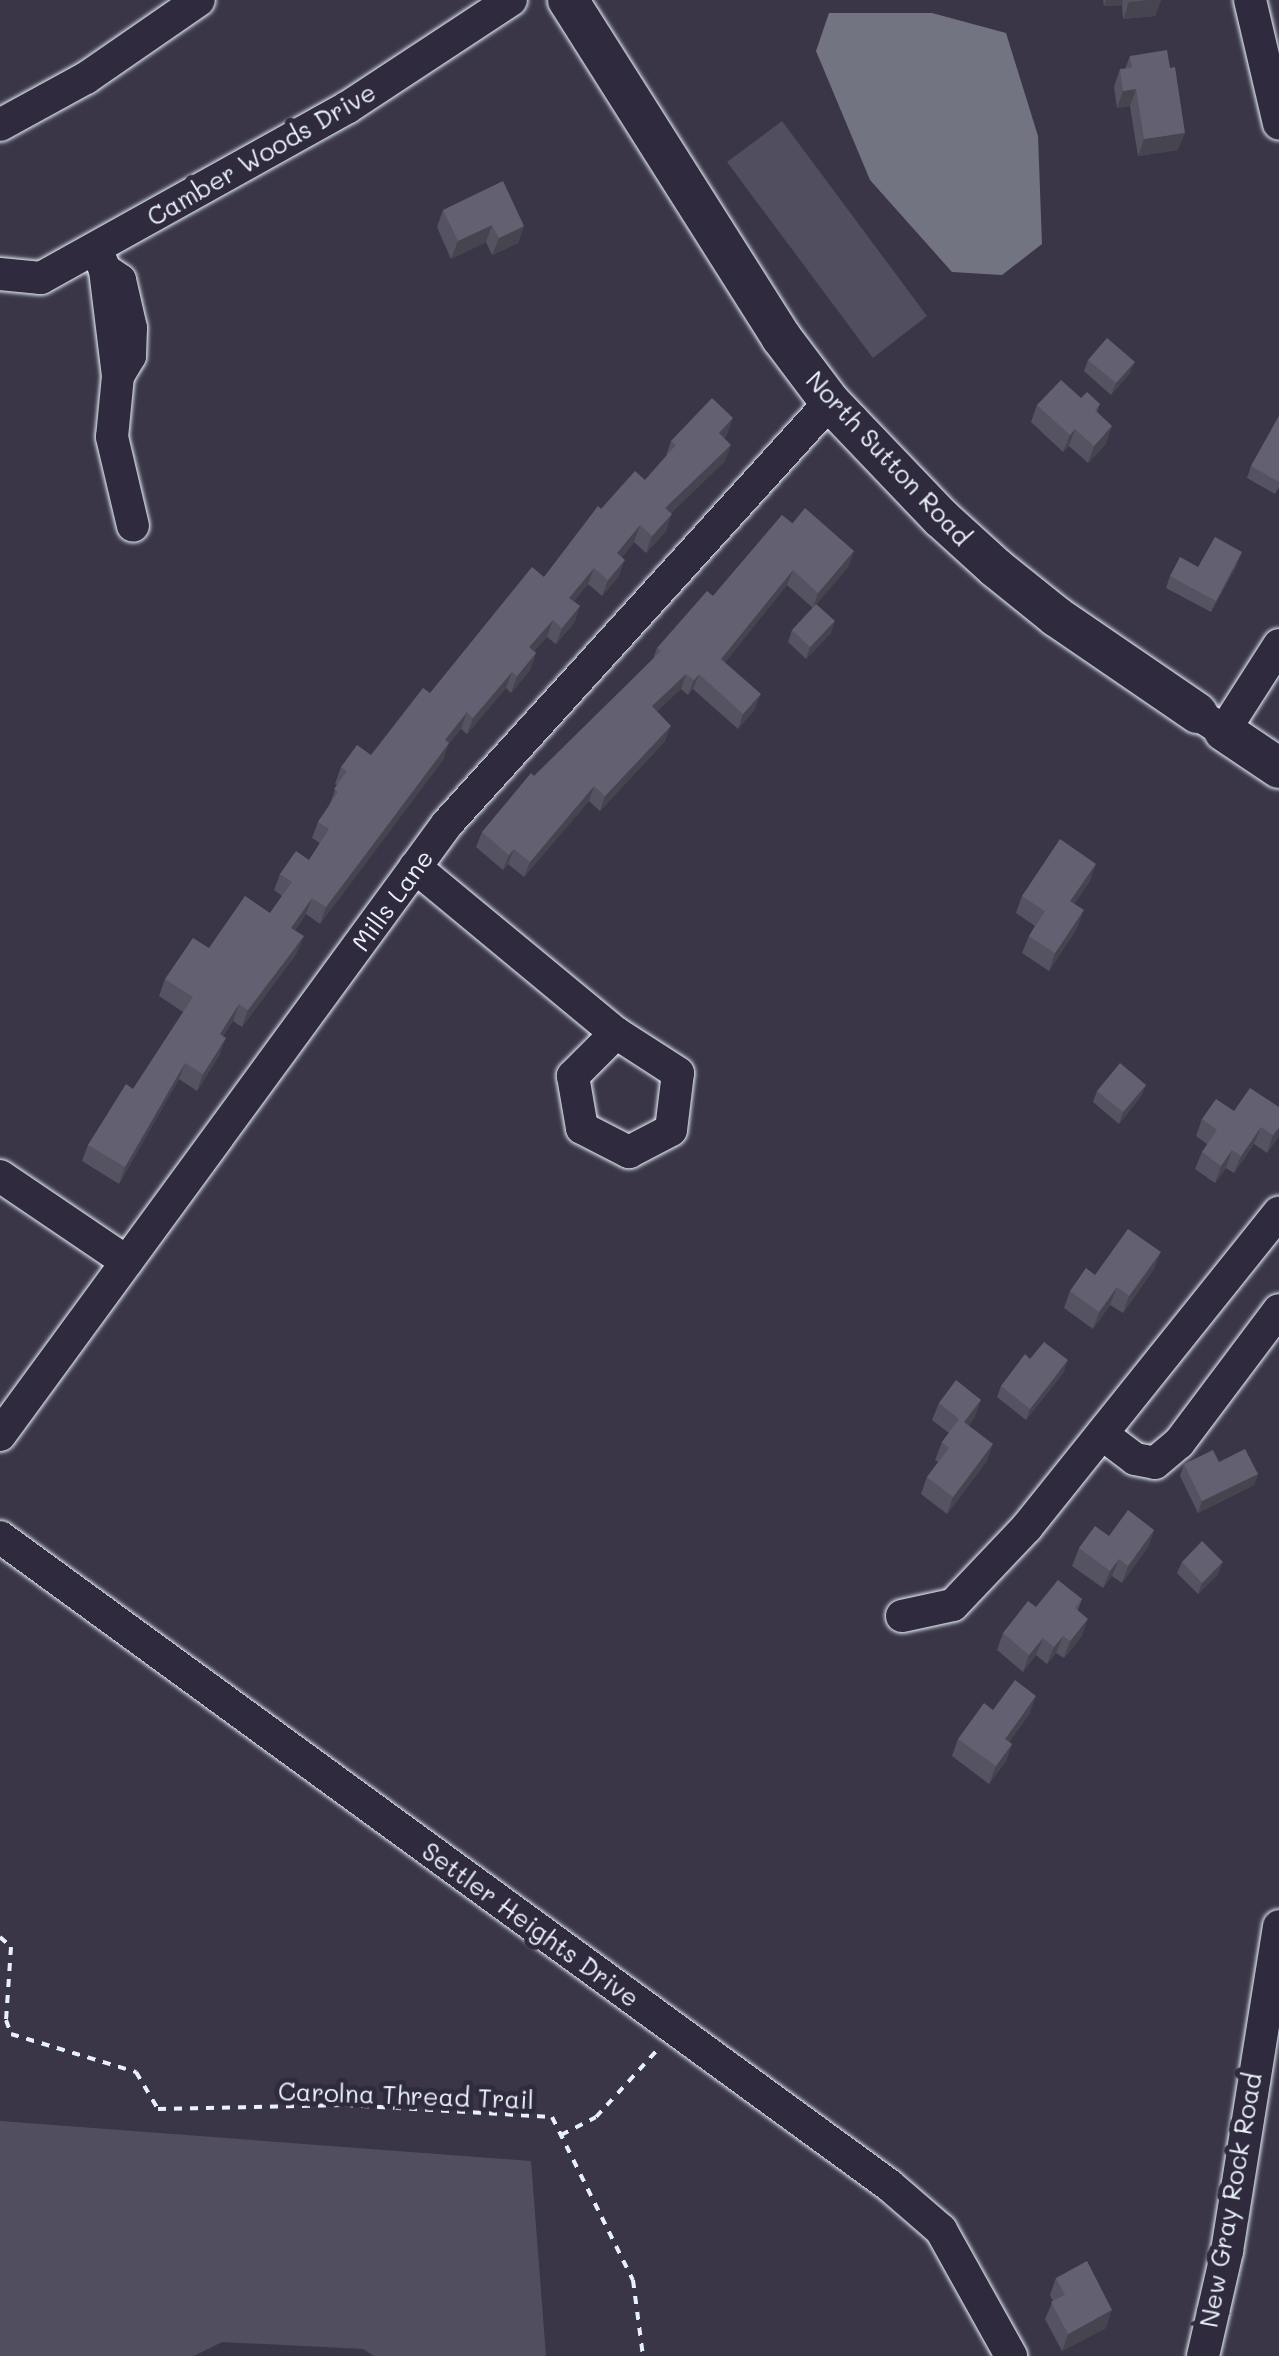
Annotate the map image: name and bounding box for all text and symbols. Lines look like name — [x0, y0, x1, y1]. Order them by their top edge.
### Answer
street label: Camber Woods Drive — [141, 76, 381, 232]
street label: North Sutton Road — [800, 365, 978, 551]
street label: Mills Lane — [345, 843, 439, 957]
street label: Settler Heights Drive — [417, 1835, 645, 2013]
street label: New Gray Rock Road — [1193, 2070, 1267, 2330]
street label: Carolna Thread Trail — [278, 2076, 534, 2114]

